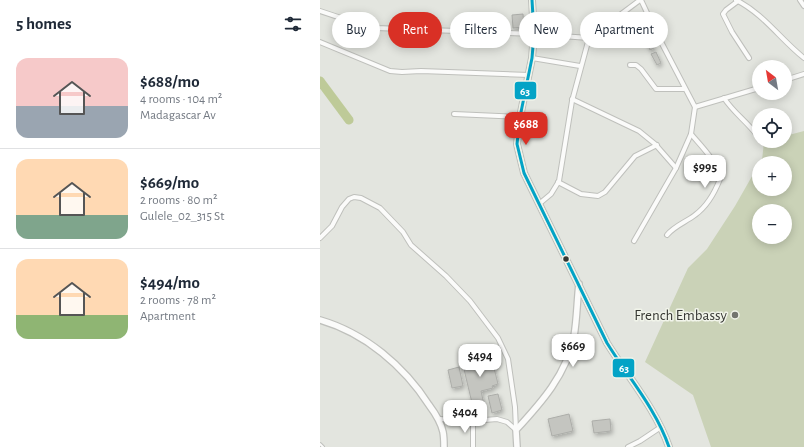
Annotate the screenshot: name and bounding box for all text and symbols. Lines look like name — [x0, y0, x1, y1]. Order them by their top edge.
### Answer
chip: Buy — [332, 12, 380, 48]
chip: Rent — [388, 12, 442, 48]
chip: Filters — [450, 12, 511, 48]
chip: New — [519, 12, 572, 48]
chip: Apartment — [580, 12, 668, 48]
icon: filters — [282, 13, 304, 35]
text: 5 homes — [16, 15, 72, 32]
north arrow — [752, 60, 792, 100]
map controls — [752, 60, 792, 244]
text: $688/mo — [140, 73, 200, 90]
icon: home — [48, 74, 96, 122]
line badge: 63 — [514, 81, 537, 100]
text: 63 — [520, 86, 530, 97]
text: 4 rooms · 104 m² — [140, 93, 222, 106]
button: locate — [752, 108, 792, 148]
text: Madagascar Av — [140, 109, 216, 122]
pin: $688 — [502, 112, 550, 146]
text: $688 — [514, 118, 538, 131]
pin: $995 — [681, 155, 729, 189]
button: + — [752, 156, 792, 196]
text: $995 — [693, 161, 717, 174]
text: $669/mo — [140, 174, 199, 191]
icon: home — [48, 175, 96, 223]
text: 2 rooms · 80 m² — [140, 194, 217, 207]
button: − — [752, 204, 792, 244]
text: Gulele_02_315 St — [140, 210, 224, 223]
unlabelled marker — [561, 254, 571, 264]
text: $494/mo — [140, 274, 200, 291]
icon: home — [48, 275, 96, 323]
text: 2 rooms · 78 m² — [140, 294, 216, 307]
place label: French Embassy — [634, 308, 728, 323]
text: Apartment — [140, 310, 195, 323]
marker: French Embassy — [730, 310, 740, 320]
pin: $669 — [549, 334, 597, 368]
text: $669 — [561, 340, 585, 353]
pin: $494 — [456, 344, 504, 378]
text: $494 — [467, 350, 493, 363]
line badge: 63 — [612, 358, 635, 378]
text: 63 — [619, 363, 629, 374]
pin: $404 — [441, 400, 489, 434]
text: $404 — [452, 406, 478, 419]

